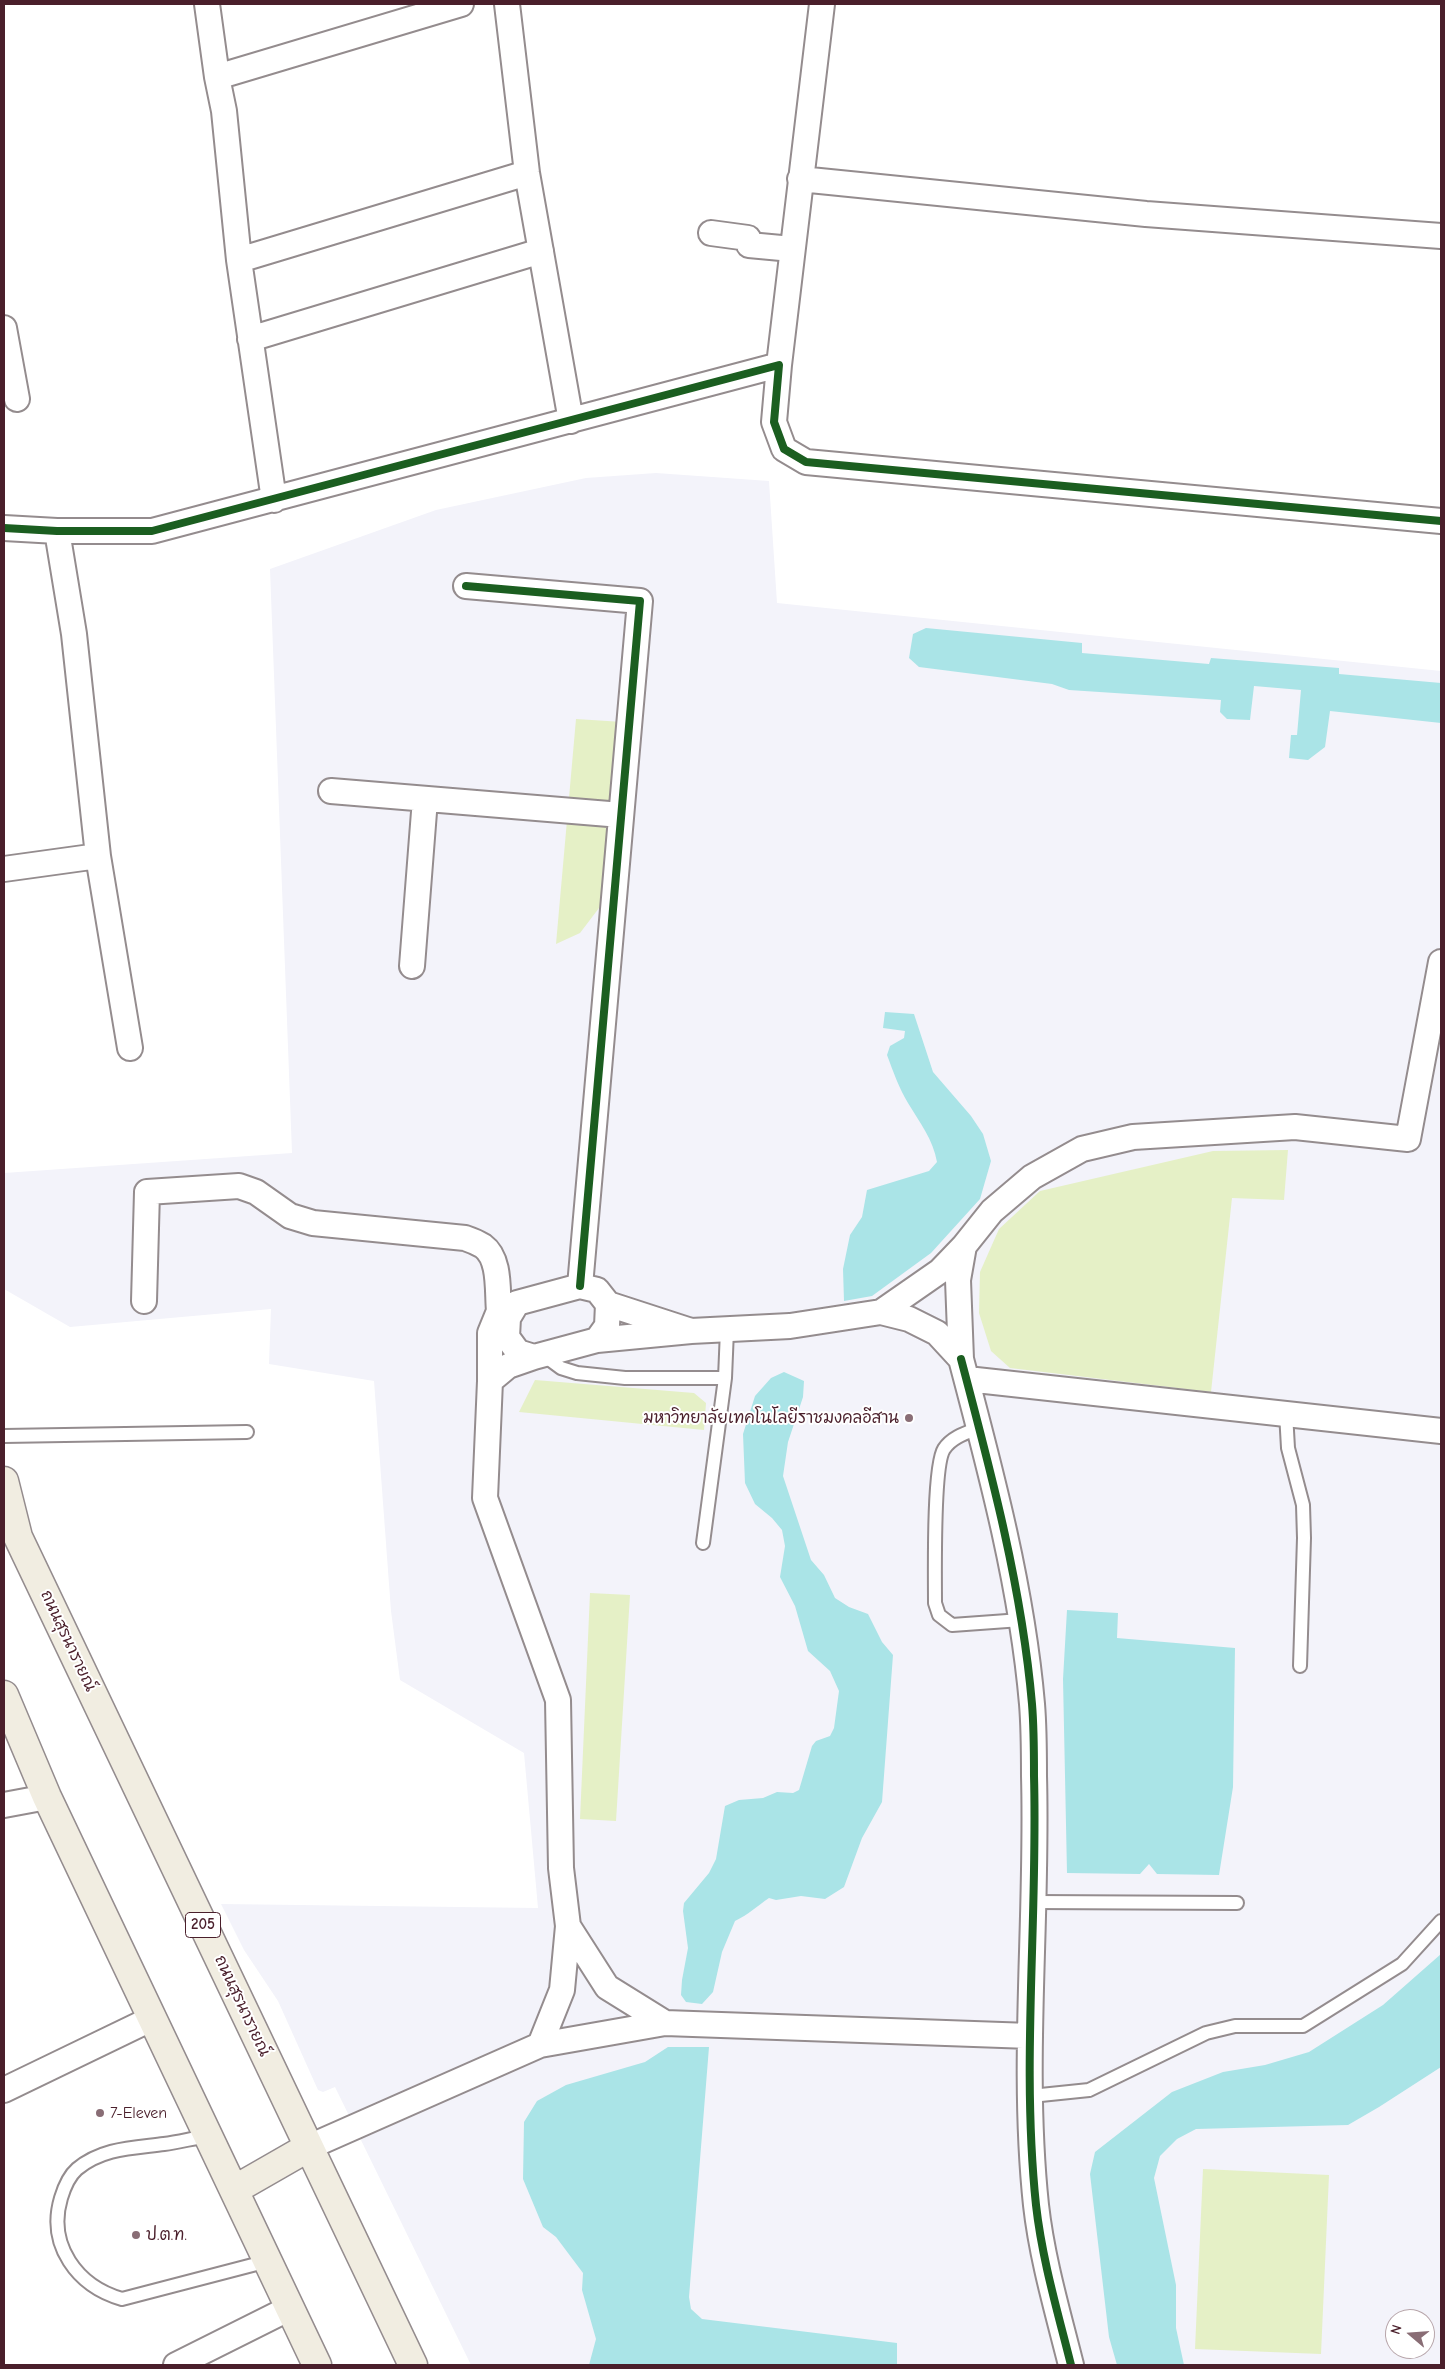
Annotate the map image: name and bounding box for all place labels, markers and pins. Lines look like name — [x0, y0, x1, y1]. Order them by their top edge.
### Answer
place label: มหาวิทยาลัยเทคโนโลยีราชมงคลอีสาน — [643, 1408, 899, 1428]
marker: มหาวิทยาลัยเทคโนโลยีราชมงคลอีสาน — [903, 1412, 915, 1424]
place label: 7-Eleven — [110, 2103, 167, 2123]
marker: 7-Eleven — [94, 2107, 106, 2119]
place label: ป.ต.ท. — [146, 2225, 187, 2245]
marker: ป.ต.ท. — [130, 2229, 142, 2241]

